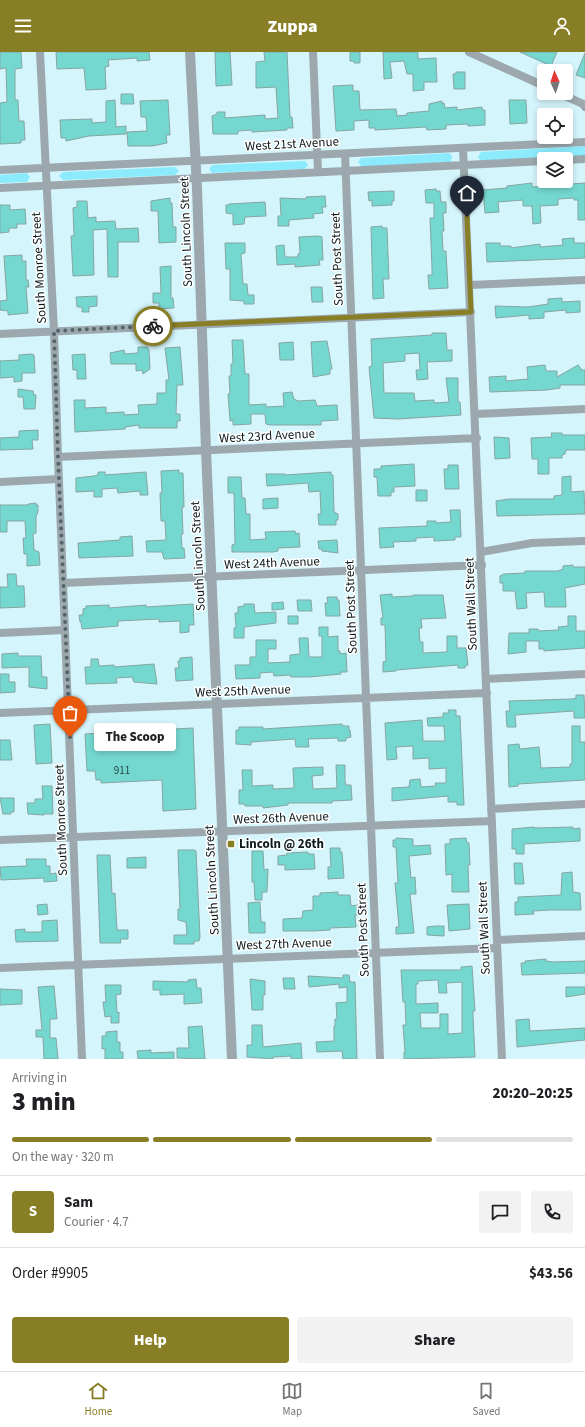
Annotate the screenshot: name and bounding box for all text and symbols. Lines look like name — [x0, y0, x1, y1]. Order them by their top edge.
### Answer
text: Zuppa — [268, 14, 317, 39]
icon: menu — [12, 15, 34, 37]
icon: person — [551, 15, 573, 37]
north arrow — [537, 64, 573, 100]
map controls — [537, 64, 573, 188]
button: locate — [537, 108, 573, 144]
street label: West 21st Avenue — [245, 133, 339, 155]
button: layers — [537, 152, 573, 188]
street label: South Lincoln Street — [175, 176, 197, 287]
pin — [450, 176, 484, 217]
icon: home — [456, 182, 478, 204]
street label: South Monroe Street — [27, 211, 51, 324]
street label: South Post Street — [326, 211, 348, 306]
courier — [133, 306, 173, 346]
icon: bike — [142, 315, 164, 337]
street label: West 23rd Avenue — [219, 424, 315, 448]
street label: South Lincoln Street — [186, 500, 210, 611]
street label: West 24th Avenue — [224, 552, 320, 574]
street label: South Wall Street — [460, 556, 482, 651]
street label: South Post Street — [340, 559, 362, 654]
street label: West 25th Avenue — [195, 680, 291, 702]
pin — [53, 696, 87, 737]
icon: bag — [59, 702, 81, 724]
callout: The Scoop — [94, 723, 176, 751]
text: The Scoop — [105, 728, 165, 746]
street label: South Monroe Street — [50, 763, 72, 876]
house number: 911 — [114, 763, 130, 778]
street label: West 26th Avenue — [233, 807, 329, 829]
street label: South Lincoln Street — [200, 824, 224, 935]
place label: Lincoln @ 26th — [239, 835, 324, 853]
marker: Lincoln @ 26th — [226, 839, 236, 849]
street label: South Wall Street — [473, 880, 495, 975]
street label: South Post Street — [352, 882, 374, 977]
street label: West 27th Avenue — [236, 933, 332, 955]
text: Arriving in — [12, 1069, 67, 1087]
text: 3 min — [12, 1083, 76, 1120]
text: 20:20–20:25 — [492, 1083, 573, 1104]
text: On the way · 320 m — [12, 1148, 114, 1166]
button: chat — [479, 1191, 521, 1233]
button: phone — [531, 1191, 573, 1233]
text: Sam — [64, 1192, 93, 1213]
text: S — [29, 1201, 37, 1222]
text: Courier · 4.7 — [64, 1213, 129, 1231]
text: Order #9905 — [12, 1263, 88, 1284]
text: $43.56 — [529, 1263, 573, 1284]
button: Help — [12, 1317, 289, 1363]
button: Share — [297, 1317, 573, 1363]
tab: Home — [85, 1380, 112, 1419]
tab: Map — [281, 1380, 303, 1419]
tab: Saved — [472, 1380, 500, 1419]

